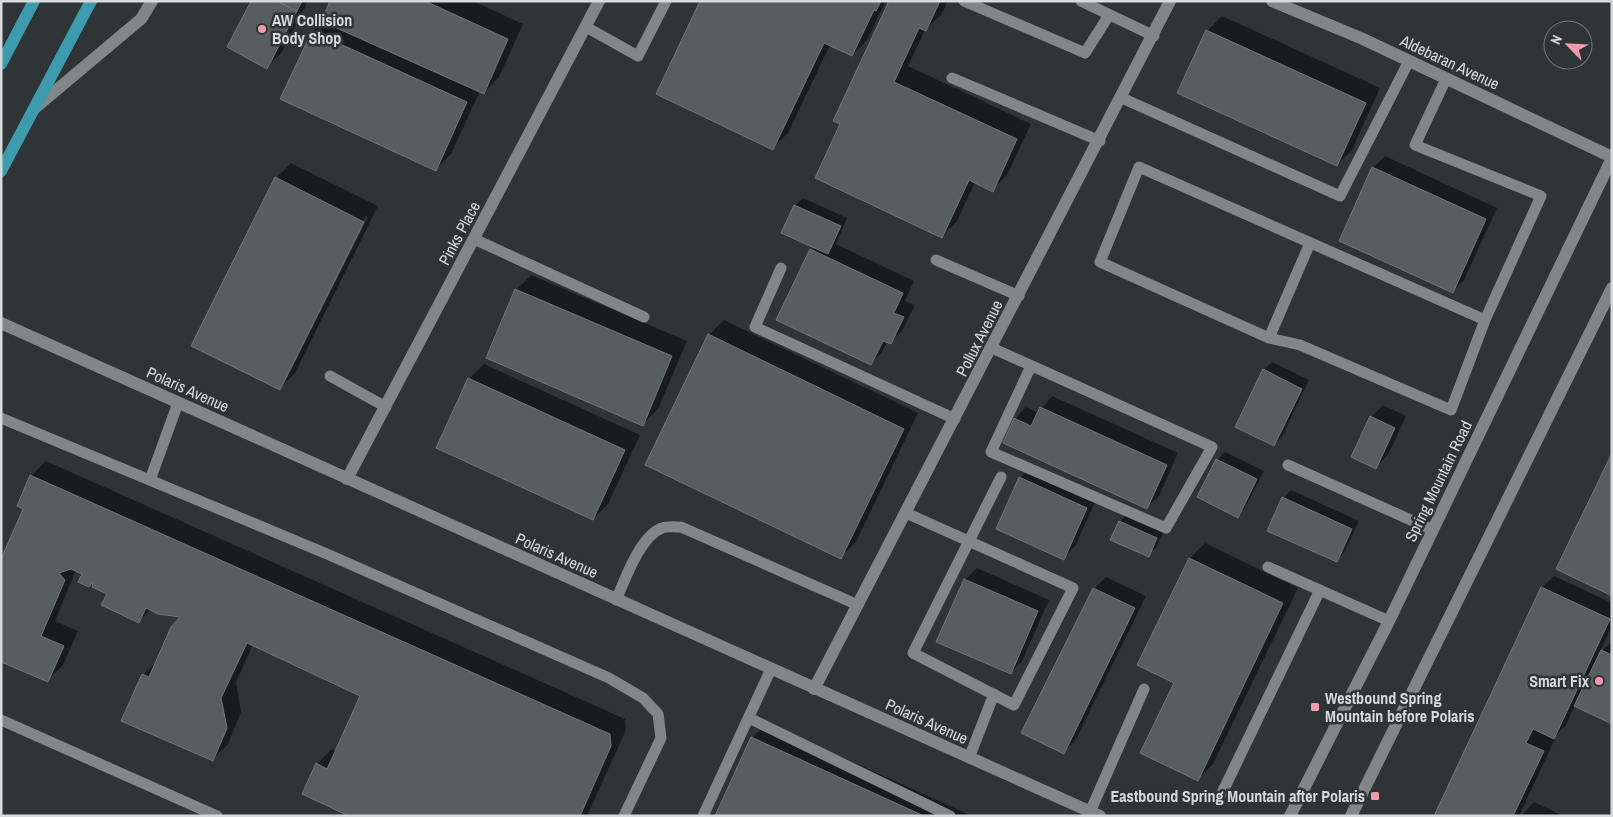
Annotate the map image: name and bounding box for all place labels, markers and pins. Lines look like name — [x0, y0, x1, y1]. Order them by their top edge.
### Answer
place label: AW Collision Body Shop — [272, 9, 352, 49]
marker: AW Collision Body Shop — [256, 23, 268, 35]
place label: Smart Fix — [1529, 670, 1590, 692]
marker: Smart Fix — [1593, 675, 1605, 687]
place label: Westbound Spring Mountain before Polaris — [1325, 687, 1474, 727]
marker: Westbound Spring Mountain before Polaris — [1309, 701, 1321, 713]
place label: Eastbound Spring Mountain after Polaris — [1111, 785, 1365, 807]
marker: Eastbound Spring Mountain after Polaris — [1369, 790, 1381, 802]

